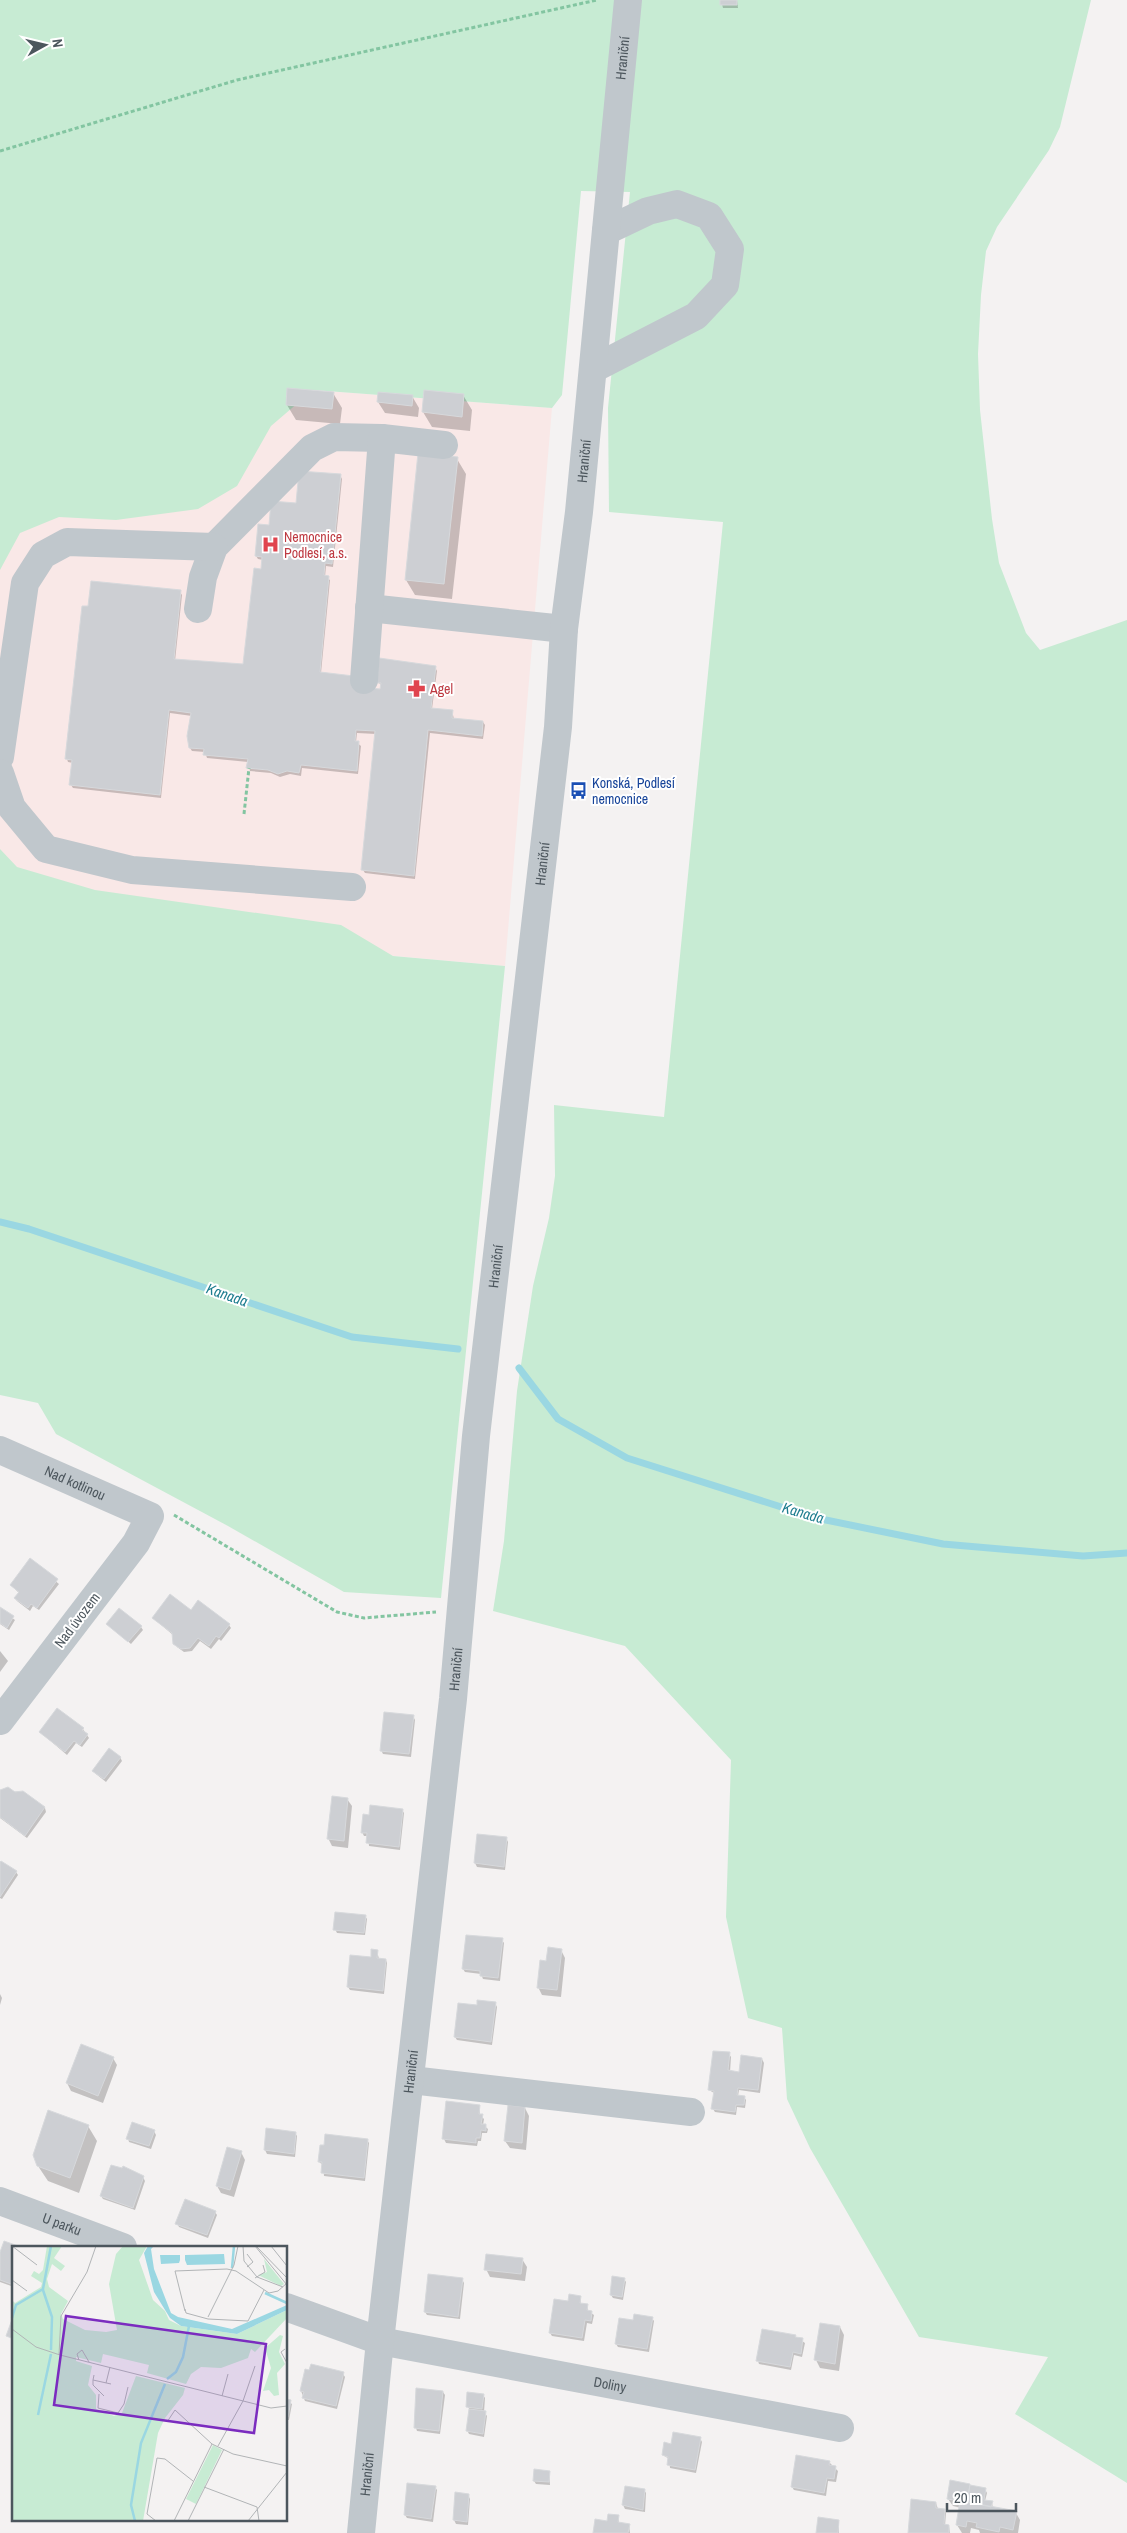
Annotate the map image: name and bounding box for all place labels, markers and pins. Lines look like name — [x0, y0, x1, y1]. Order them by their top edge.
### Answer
place label: Nemocnice Podlesí, a.s. — [284, 528, 347, 562]
hospital icon: Nemocnice Podlesí, a.s. — [260, 535, 280, 555]
pharmacy icon: Agel — [406, 679, 426, 699]
place label: Agel — [429, 680, 453, 698]
place label: Konská, Podlesí nemocnice — [592, 774, 676, 808]
bus stop icon: Konská, Podlesí nemocnice — [568, 781, 588, 801]

